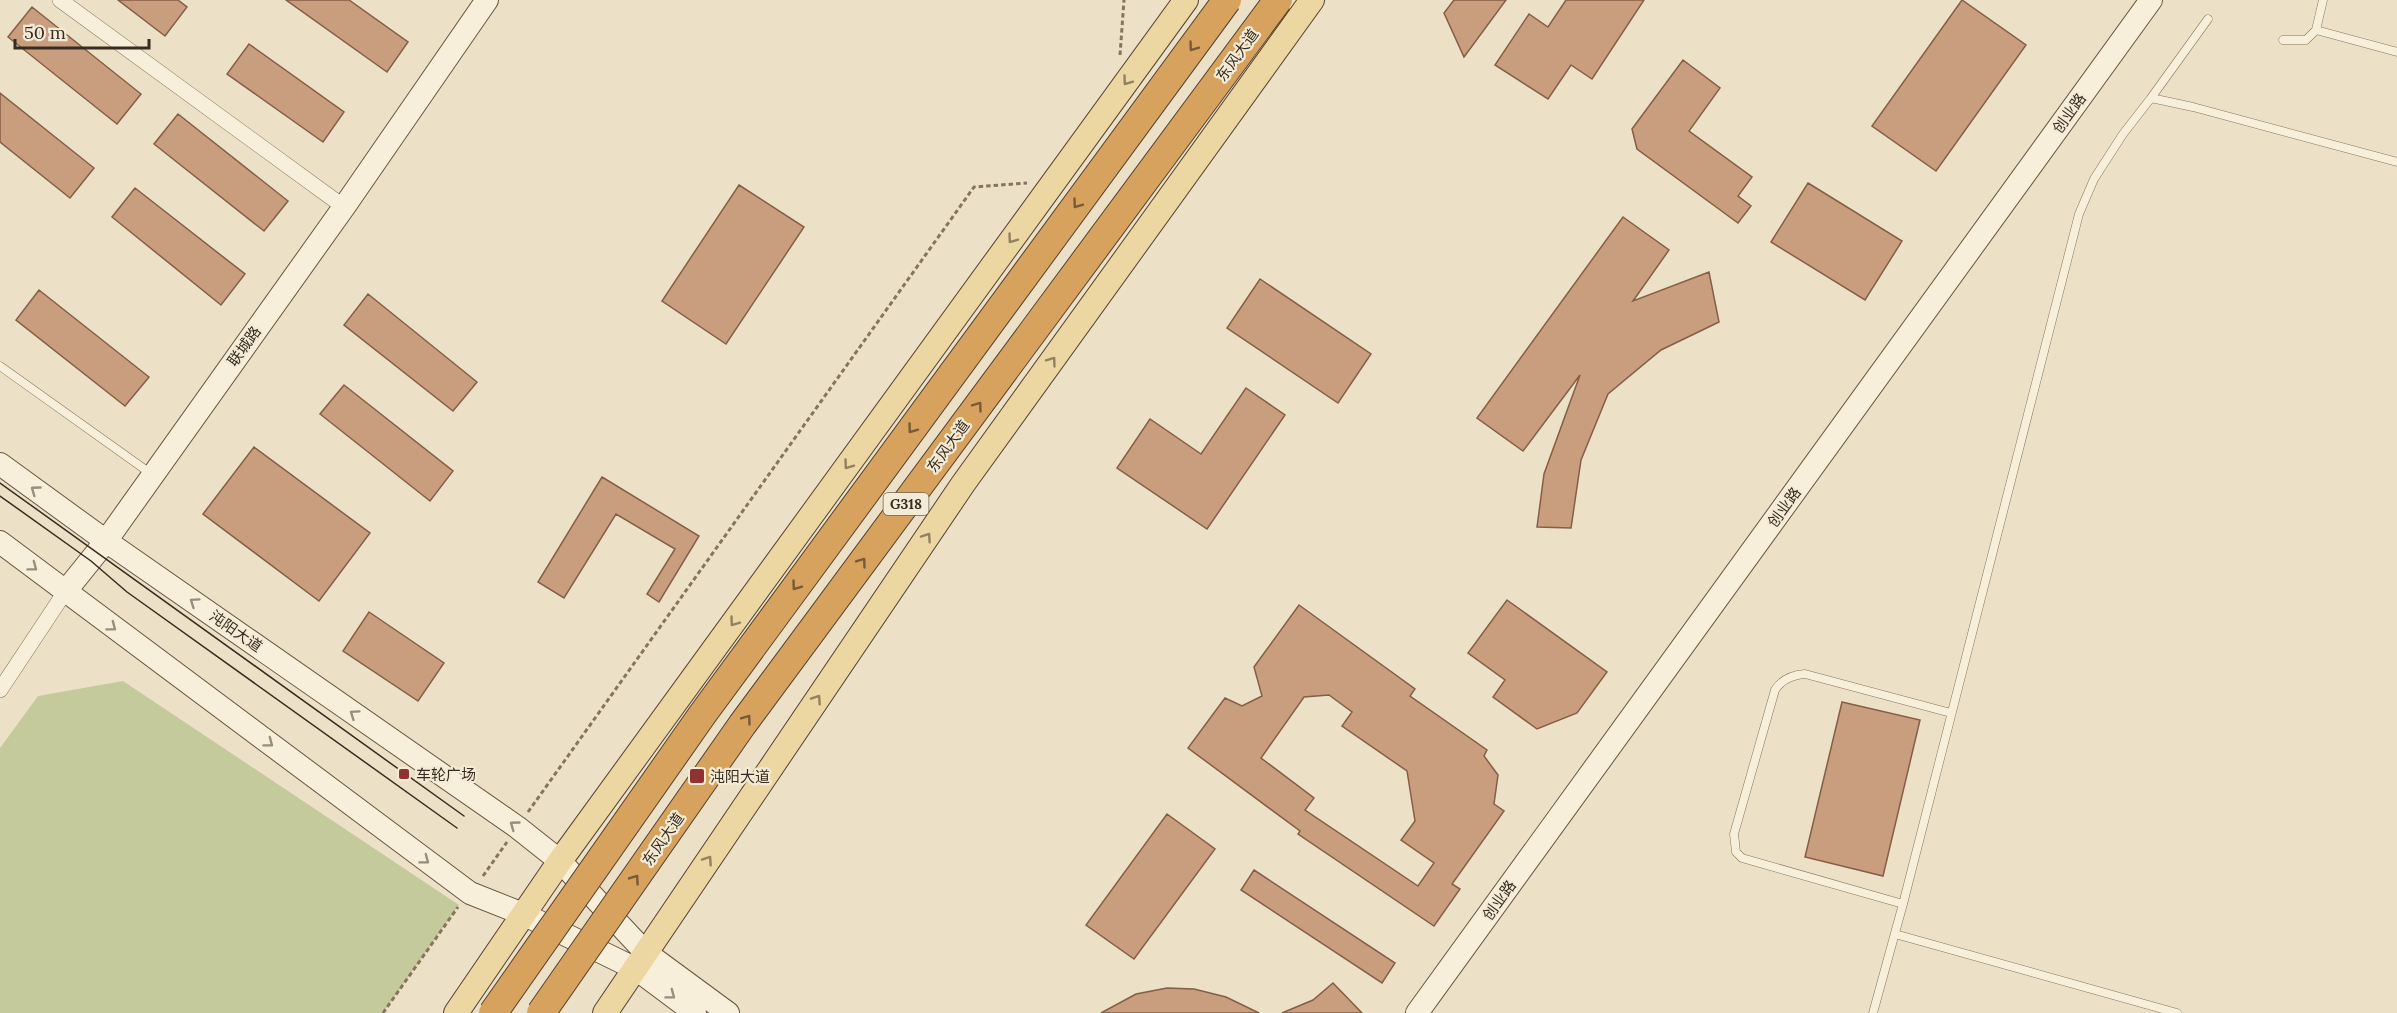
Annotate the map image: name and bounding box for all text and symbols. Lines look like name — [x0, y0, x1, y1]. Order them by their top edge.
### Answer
scale bar — [15, 12, 148, 50]
text: 50 m — [24, 21, 66, 44]
street label: 东风大道 — [1212, 25, 1262, 85]
one-way arrow — [1189, 41, 1200, 52]
one-way arrow — [1123, 75, 1134, 86]
street label: 创业路 — [2048, 89, 2090, 137]
one-way arrow — [1073, 198, 1084, 209]
one-way arrow — [1009, 233, 1020, 244]
street label: 联城路 — [223, 322, 265, 370]
one-way arrow — [1044, 357, 1055, 368]
one-way arrow — [971, 401, 982, 412]
street label: 东风大道 — [923, 416, 973, 476]
one-way arrow — [908, 422, 919, 433]
one-way arrow — [845, 458, 856, 469]
street label: 创业路 — [1763, 483, 1805, 531]
one-way arrow — [31, 486, 42, 497]
road number: G318 — [884, 493, 928, 515]
one-way arrow — [920, 533, 931, 544]
one-way arrow — [855, 558, 866, 569]
one-way arrow — [26, 560, 37, 571]
one-way arrow — [792, 580, 803, 591]
one-way arrow — [190, 598, 201, 609]
street label: 沌阳大道 — [206, 606, 266, 656]
one-way arrow — [730, 616, 741, 627]
one-way arrow — [106, 620, 117, 631]
one-way arrow — [810, 694, 821, 705]
one-way arrow — [350, 710, 361, 721]
one-way arrow — [739, 715, 750, 726]
one-way arrow — [262, 736, 273, 747]
place label: 车轮广场 — [416, 765, 476, 784]
marker: 车轮广场 — [397, 767, 411, 781]
marker: 沌阳大道 — [688, 767, 706, 785]
place label: 沌阳大道 — [710, 767, 770, 786]
street label: 东风大道 — [638, 809, 688, 869]
one-way arrow — [510, 821, 521, 832]
one-way arrow — [419, 853, 430, 864]
one-way arrow — [701, 856, 712, 867]
one-way arrow — [628, 875, 639, 886]
street label: 创业路 — [1478, 876, 1520, 924]
one-way arrow — [665, 988, 676, 999]

